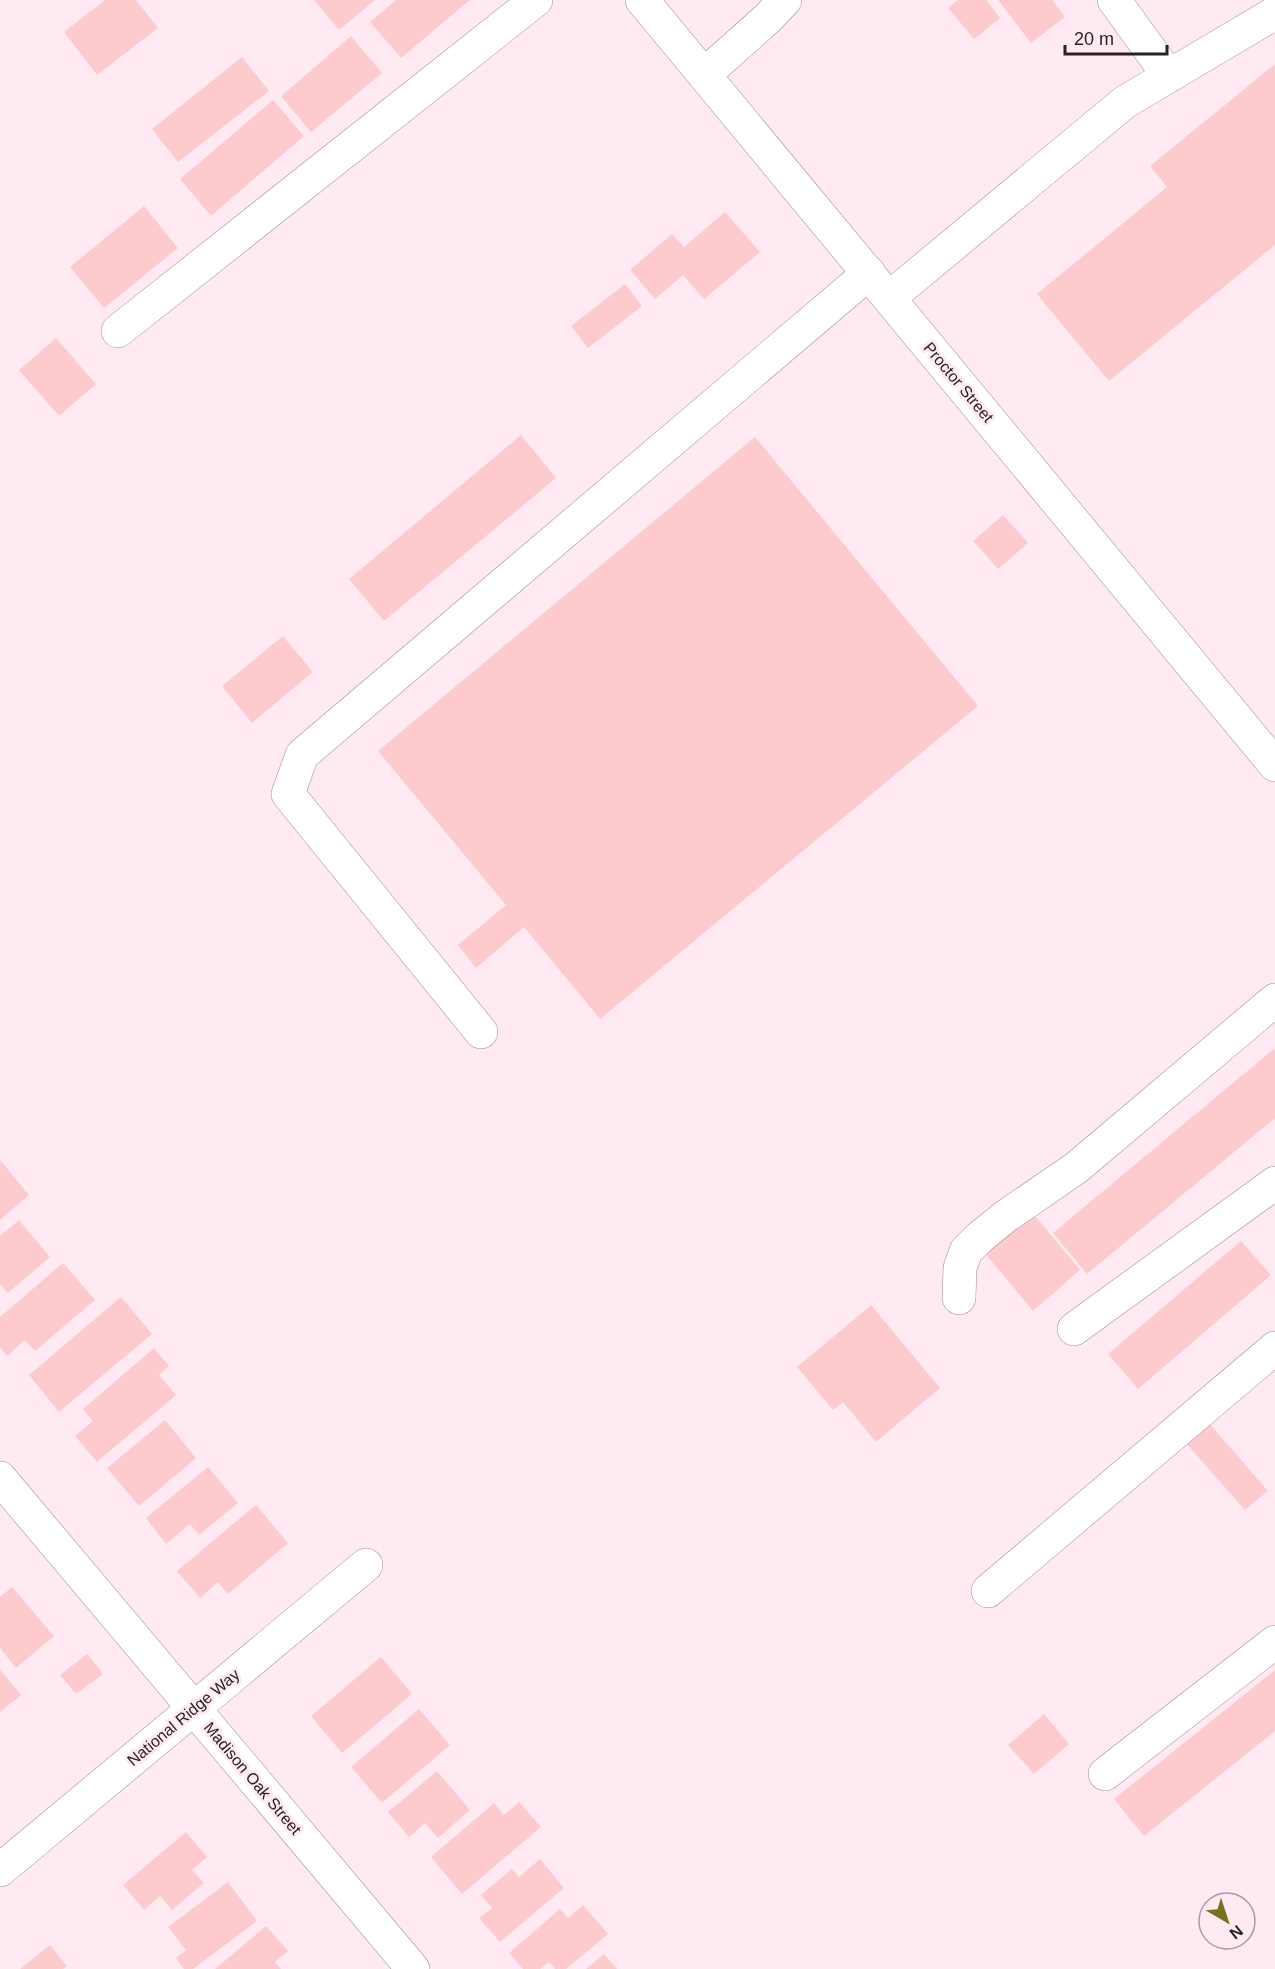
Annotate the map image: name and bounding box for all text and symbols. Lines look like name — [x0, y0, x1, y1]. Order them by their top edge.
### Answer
scale bar — [1065, 18, 1167, 56]
text: 20 m — [1074, 29, 1114, 49]
street label: Proctor Street — [920, 339, 997, 426]
street label: National Ridge Way — [124, 1666, 243, 1769]
street label: Madison Oak Street — [201, 1719, 305, 1838]
north arrow — [1197, 1891, 1257, 1951]
text: N — [1226, 1922, 1246, 1943]

